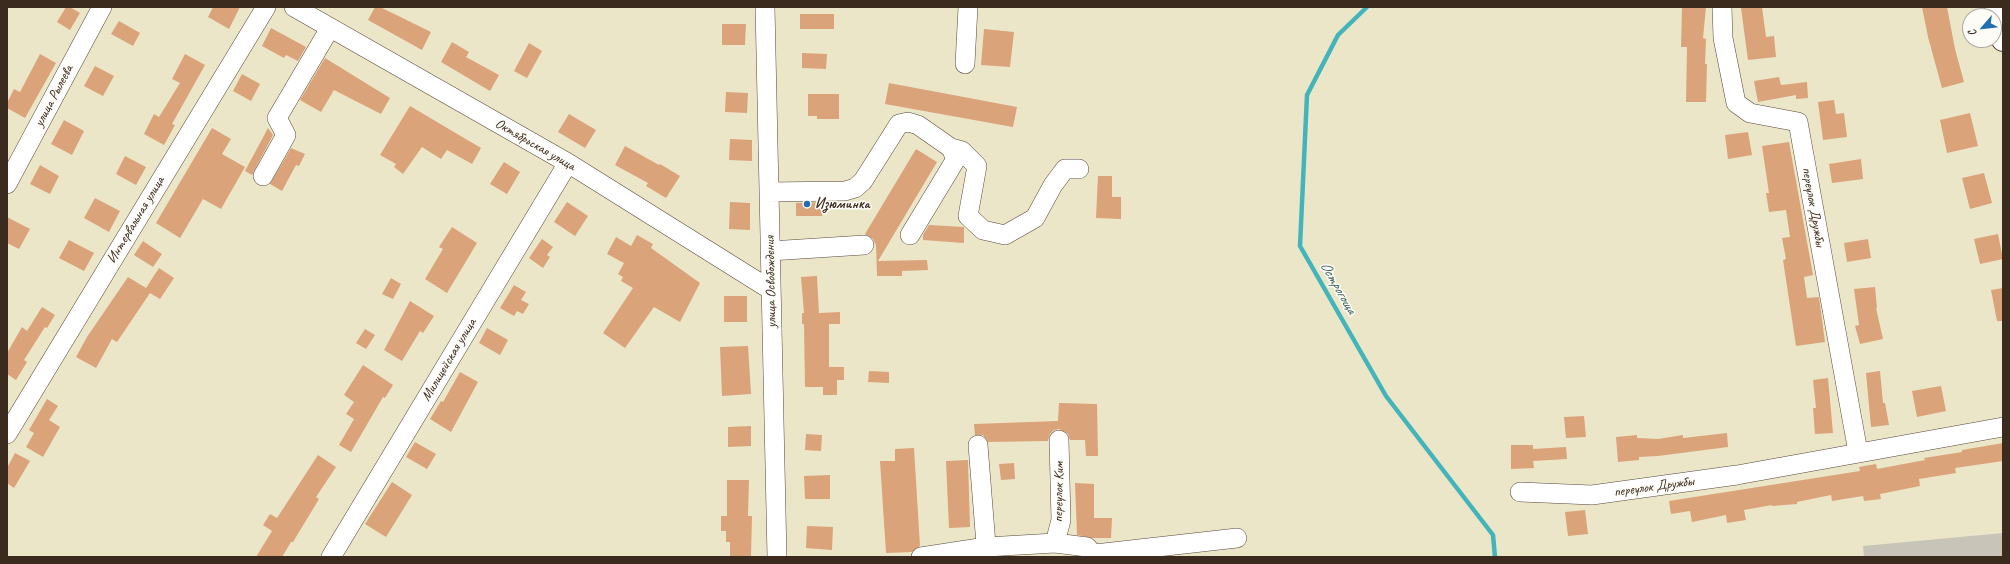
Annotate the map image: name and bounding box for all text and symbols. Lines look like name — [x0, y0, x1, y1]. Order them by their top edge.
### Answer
north arrow — [1962, 8, 2002, 48]
text: С — [1965, 27, 1980, 39]
street label: улица Рылеева — [31, 62, 77, 130]
street label: Октябрьская улица — [492, 115, 578, 175]
street label: переулок Дружбы — [1798, 166, 1828, 248]
street label: Интервальная улица — [104, 174, 168, 266]
place label: Изюминка — [815, 196, 870, 212]
marker: Изюминка — [802, 199, 812, 209]
street label: улица Освобождения — [762, 236, 780, 328]
water label: Острогоща — [1316, 259, 1360, 317]
street label: Милицейская улица — [418, 316, 480, 404]
street label: переулок Ким — [1050, 461, 1068, 523]
street label: переулок Дружбы — [1613, 473, 1695, 501]

